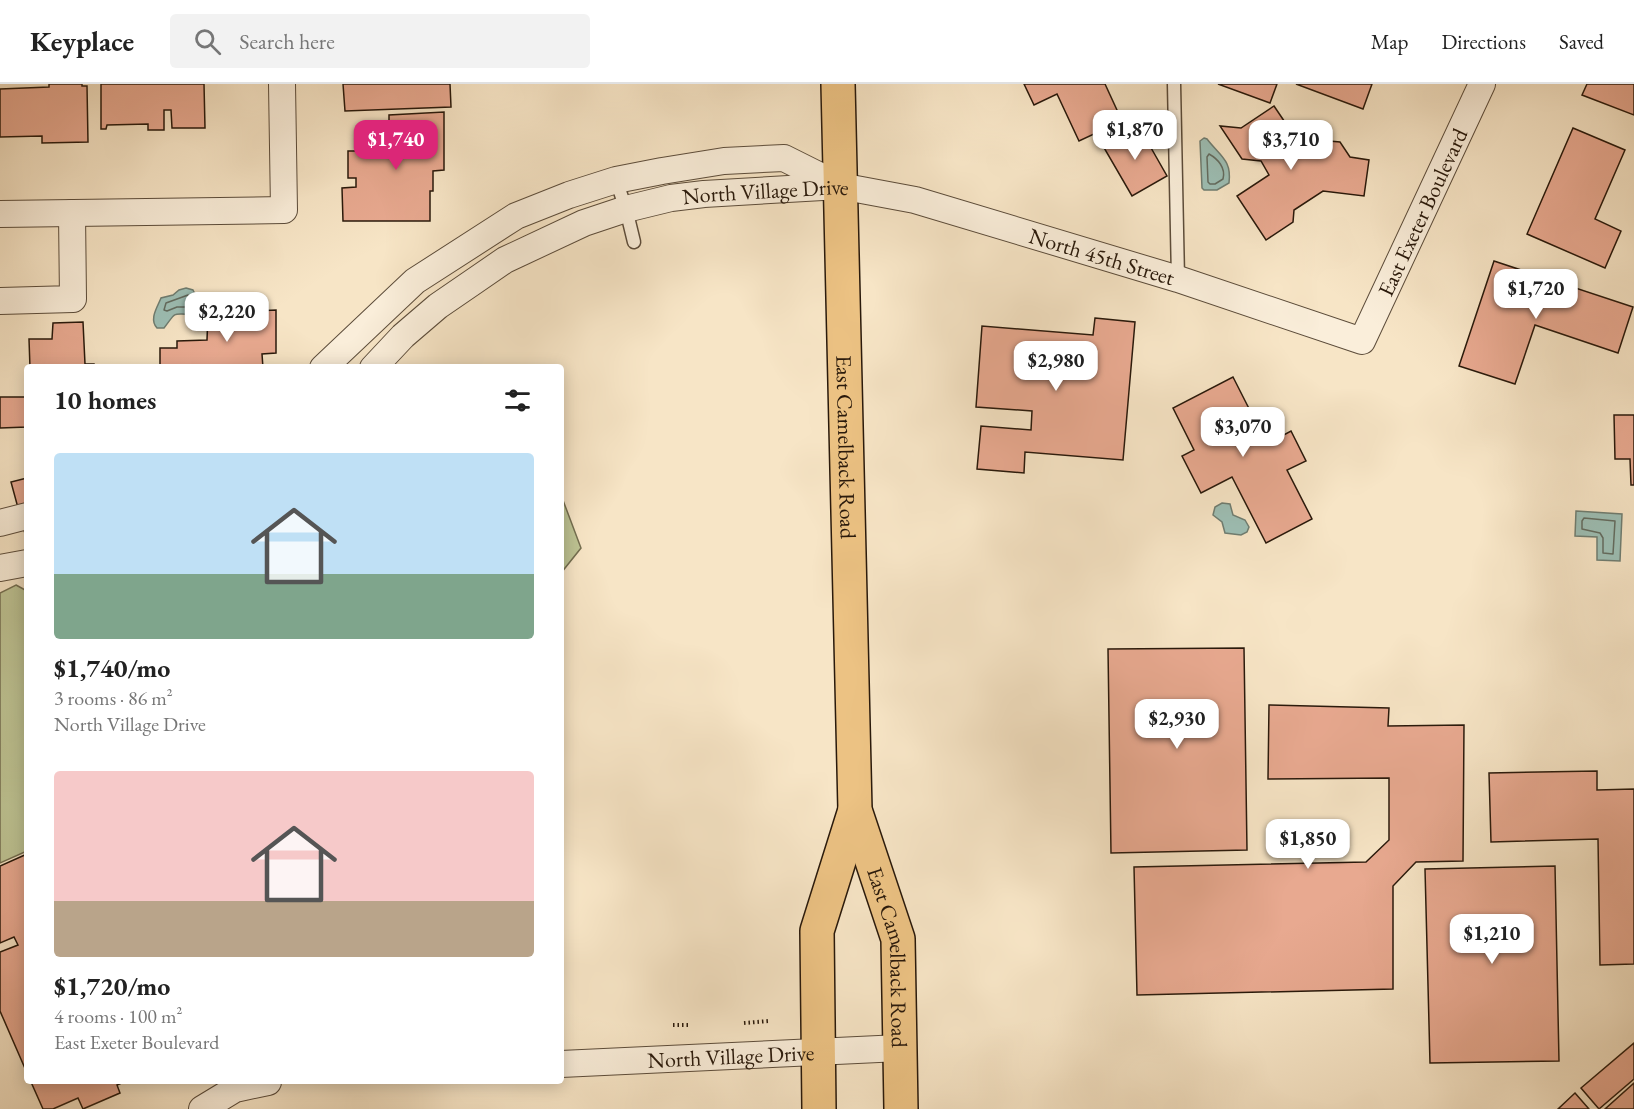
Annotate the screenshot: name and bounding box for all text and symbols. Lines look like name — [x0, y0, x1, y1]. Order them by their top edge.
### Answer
search box — [170, 14, 590, 68]
text: Keyplace — [30, 23, 134, 59]
icon: search — [191, 25, 224, 58]
text: Search here — [239, 27, 335, 56]
text: Map — [1371, 28, 1408, 55]
text: Directions — [1441, 28, 1526, 55]
text: Saved — [1559, 28, 1604, 55]
pin: $1,870 — [1086, 110, 1184, 161]
text: $1,870 — [1107, 116, 1163, 142]
pin: $1,740 — [347, 120, 445, 171]
pin: $3,710 — [1242, 120, 1340, 171]
street label: East Exeter Boulevard — [1371, 123, 1474, 301]
text: $1,740 — [368, 126, 424, 152]
text: $3,710 — [1263, 126, 1319, 152]
street label: North Village Drive — [681, 171, 852, 211]
street label: North 45th Street — [1026, 221, 1178, 292]
pin: $1,720 — [1487, 269, 1585, 320]
text: $1,720 — [1508, 275, 1564, 301]
pin: $2,220 — [178, 292, 276, 343]
text: $2,220 — [199, 298, 255, 324]
pin: $2,980 — [1007, 341, 1105, 392]
text: $2,980 — [1028, 347, 1084, 373]
street label: East Camelback Road — [830, 355, 863, 540]
text: 10 homes — [54, 383, 156, 417]
icon: filters — [501, 384, 534, 417]
pin: $3,070 — [1194, 407, 1292, 458]
text: $3,070 — [1215, 413, 1271, 439]
icon: home — [240, 492, 348, 600]
text: $1,740/mo — [54, 651, 170, 685]
text: 3 rooms · 86 m² — [54, 685, 173, 711]
pin: $2,930 — [1128, 699, 1226, 750]
text: $2,930 — [1149, 705, 1205, 731]
text: North Village Drive — [54, 711, 206, 737]
icon: home — [240, 810, 348, 918]
pin: $1,850 — [1259, 819, 1357, 870]
text: $1,850 — [1280, 825, 1336, 851]
street label: East Camelback Road — [860, 863, 914, 1049]
pin: $1,210 — [1443, 914, 1541, 965]
text: $1,210 — [1464, 920, 1520, 946]
text: $1,720/mo — [54, 969, 170, 1003]
text: 4 rooms · 100 m² — [54, 1003, 182, 1029]
text: East Exeter Boulevard — [54, 1029, 219, 1055]
street label: North Village Drive — [647, 1038, 815, 1074]

